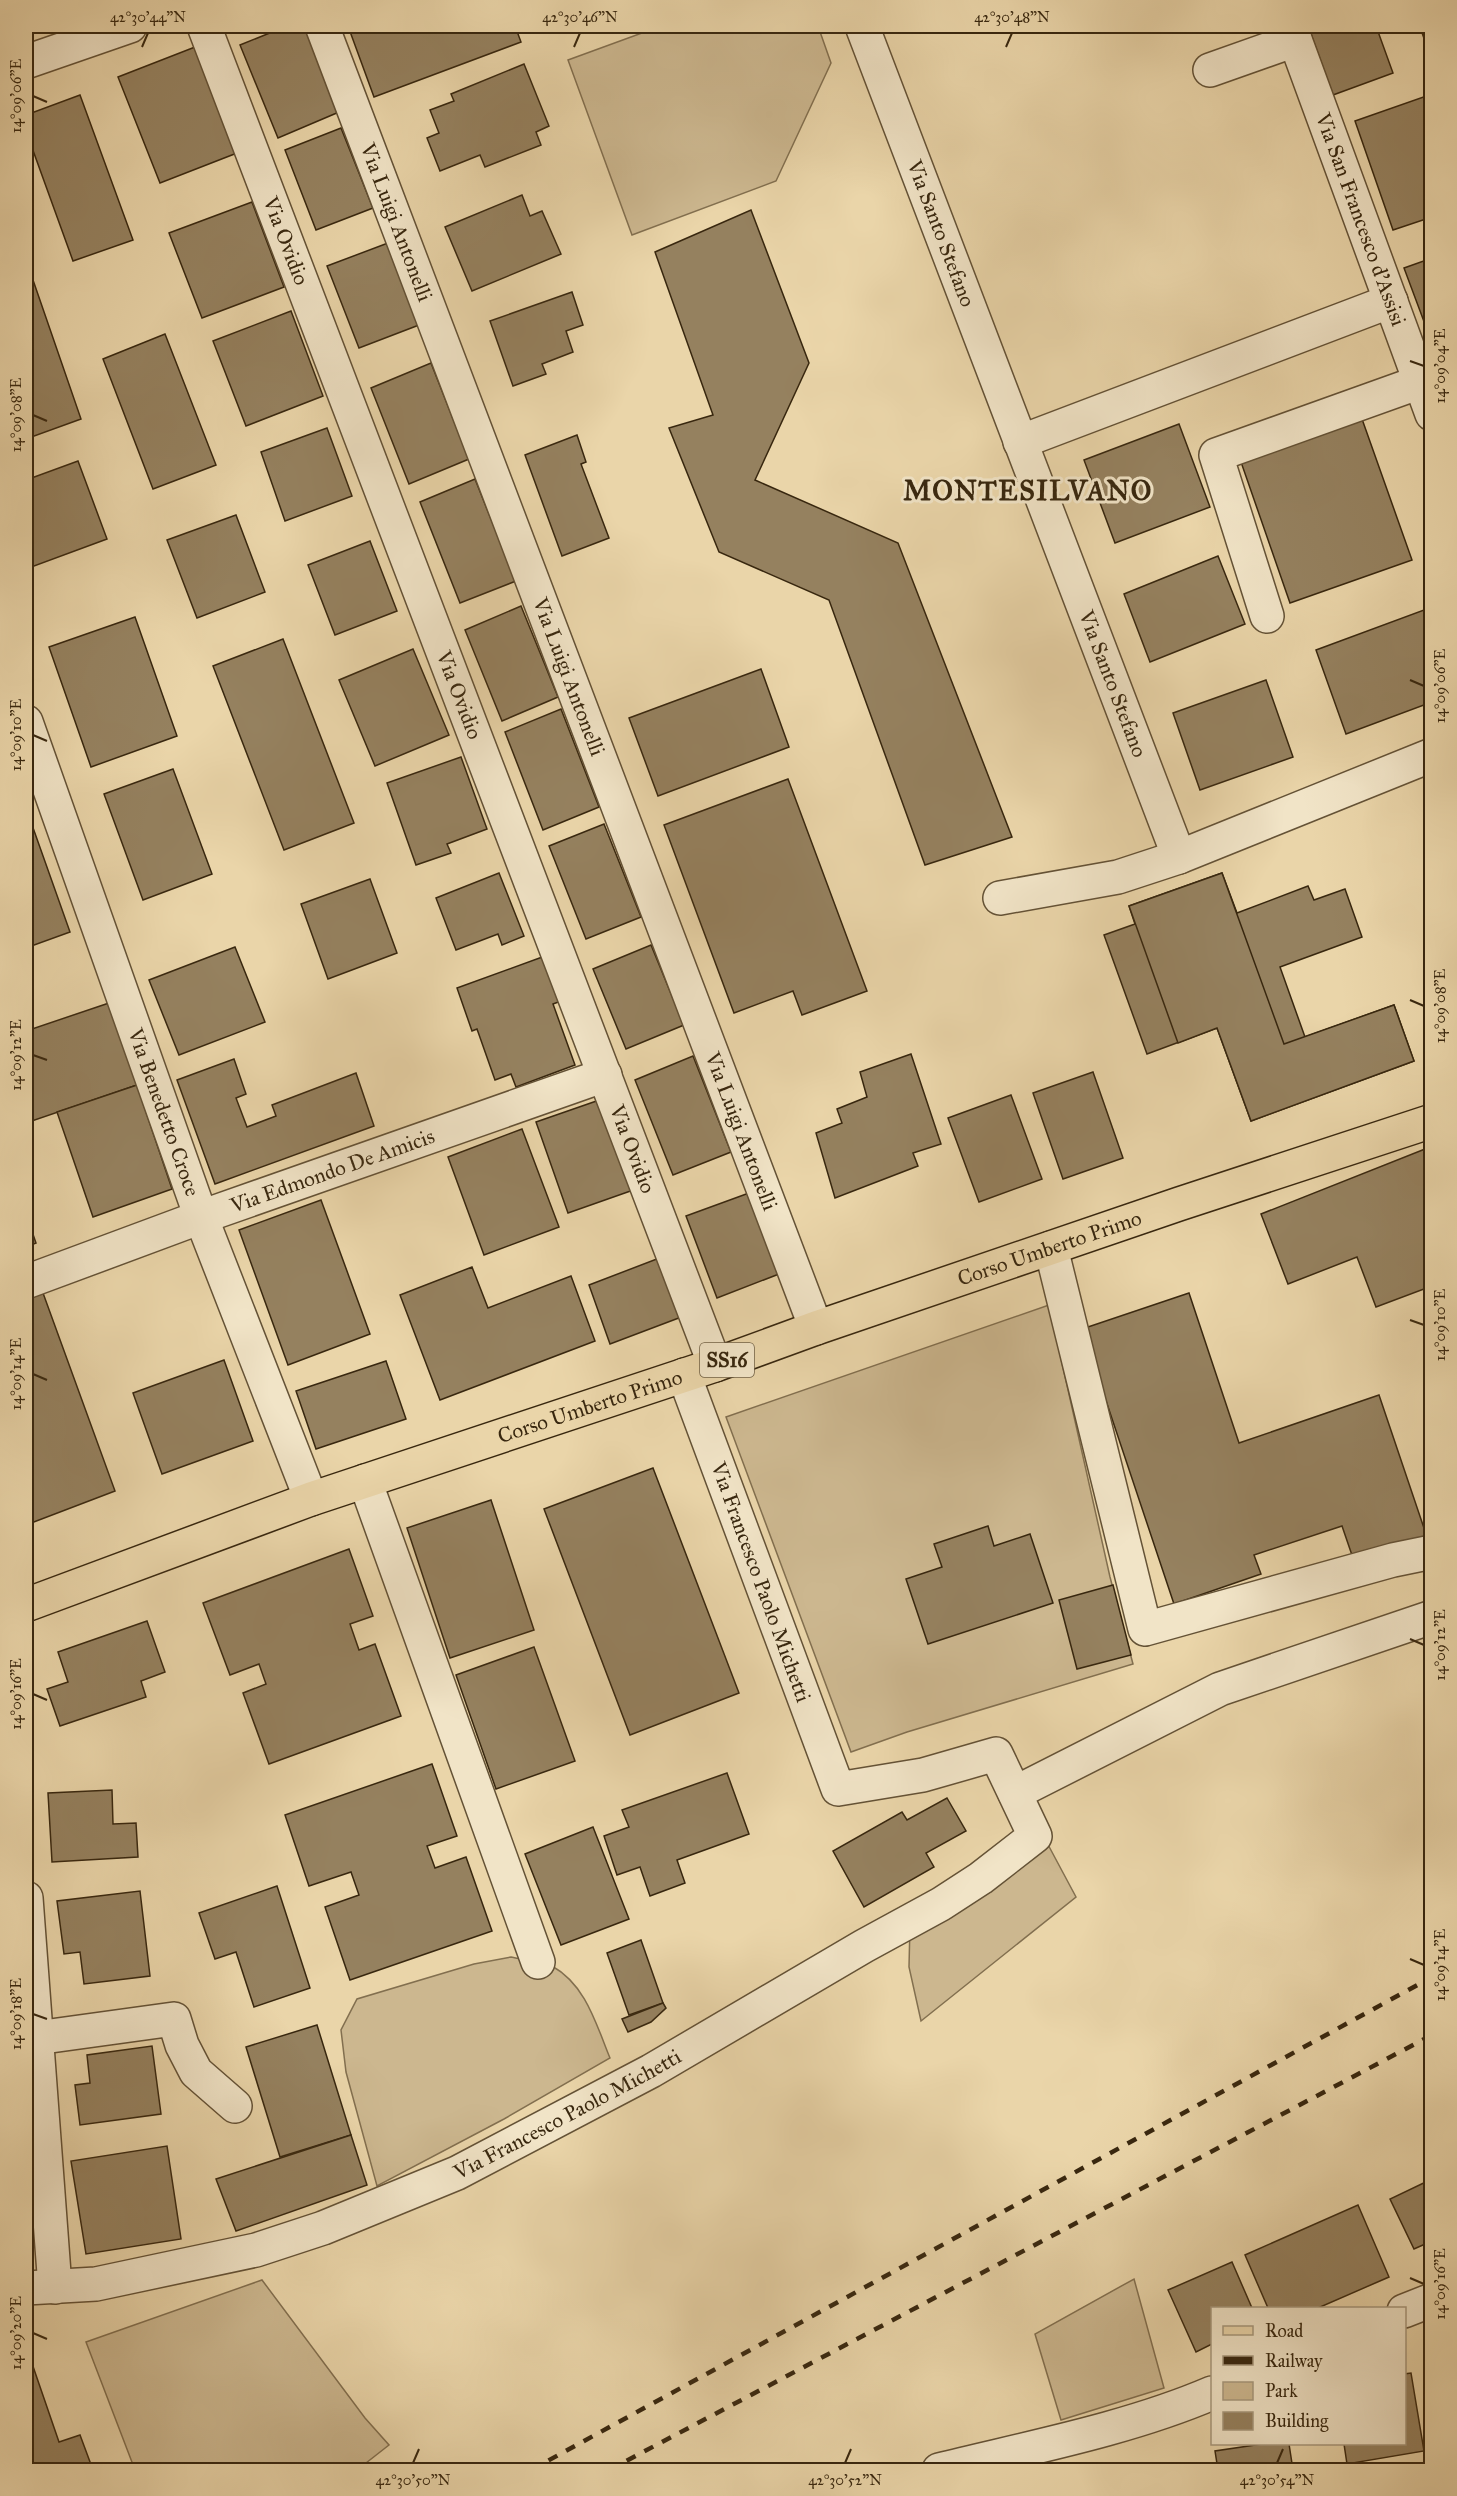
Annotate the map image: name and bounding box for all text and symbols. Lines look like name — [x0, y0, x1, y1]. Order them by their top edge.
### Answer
text: 42°30'44"N — [110, 8, 186, 26]
text: 42°30'46"N — [542, 8, 618, 26]
text: 42°30'48"N — [974, 8, 1050, 26]
text: 14°09'06"E — [7, 59, 25, 133]
street label: Via San Francesco d'Assisi — [1310, 108, 1412, 330]
street label: Via Luigi Antonelli — [354, 139, 438, 305]
street label: Via Santo Stefano — [901, 155, 981, 311]
street label: Via Ovidio — [257, 192, 315, 289]
text: 14°09'04"E — [1431, 328, 1449, 404]
text: 14°09'08"E — [7, 377, 25, 452]
district label: MONTESILVANO — [903, 474, 1153, 507]
street label: Via Luigi Antonelli — [527, 593, 611, 760]
street label: Via Santo Stefano — [1073, 606, 1153, 761]
street label: Via Ovidio — [430, 646, 488, 743]
text: 14°09'06"E — [1431, 649, 1449, 723]
text: 14°09'10"E — [7, 698, 25, 771]
text: 14°09'08"E — [1431, 968, 1449, 1043]
text: 14°09'12"E — [7, 1019, 25, 1091]
street label: Via Benedetto Croce — [122, 1024, 206, 1200]
street label: Via Luigi Antonelli — [699, 1047, 783, 1214]
street label: Via Ovidio — [604, 1100, 661, 1197]
street label: Via Edmondo De Amicis — [226, 1123, 438, 1219]
street label: Corso Umberto Primo — [954, 1205, 1145, 1292]
text: 14°09'10"E — [1431, 1288, 1449, 1361]
text: 14°09'14"E — [7, 1338, 25, 1410]
road number: SS16 — [700, 1343, 754, 1377]
street label: Corso Umberto Primo — [494, 1364, 686, 1449]
street label: Via Francesco Paolo Michetti — [705, 1457, 817, 1706]
text: 14°09'12"E — [1431, 1609, 1449, 1681]
text: 14°09'16"E — [7, 1658, 25, 1730]
text: 14°09'14"E — [1431, 1929, 1449, 2001]
text: 14°09'18"E — [7, 1978, 25, 2050]
street label: Via Francesco Paolo Michetti — [448, 2043, 686, 2186]
text: 14°09'16"E — [1431, 2248, 1449, 2320]
text: 14°09'20"E — [7, 2296, 25, 2370]
legend — [1211, 2307, 1406, 2445]
text: Road — [1265, 2320, 1303, 2342]
text: Railway — [1265, 2350, 1323, 2372]
text: Park — [1265, 2380, 1298, 2402]
text: Building — [1265, 2410, 1329, 2433]
text: 42°30'50"N — [375, 2471, 451, 2489]
text: 42°30'52"N — [808, 2471, 882, 2489]
text: 42°30'54"N — [1240, 2471, 1314, 2489]

